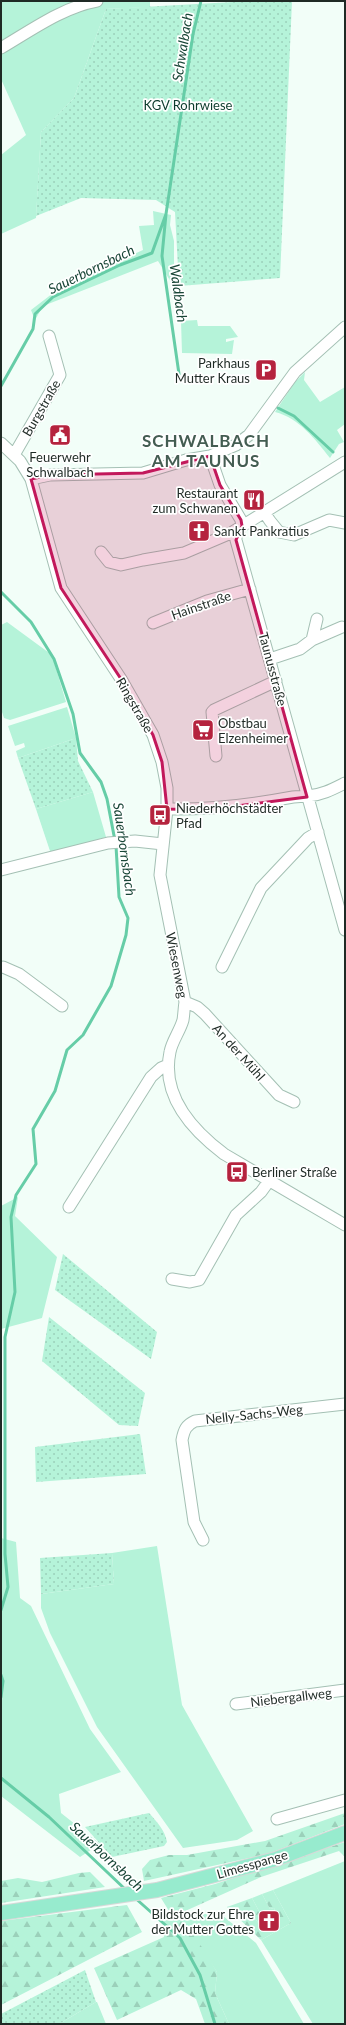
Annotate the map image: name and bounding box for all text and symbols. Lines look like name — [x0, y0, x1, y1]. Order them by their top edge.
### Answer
water label: Schwalbach — [168, 11, 196, 83]
park label: KGV Rohrwiese — [144, 97, 233, 113]
water label: Sauerbornsbach — [45, 241, 137, 297]
water label: Waldbach — [166, 263, 192, 323]
place label: Parkhaus Mutter Kraus — [175, 355, 250, 386]
parking icon: Parkhaus Mutter Kraus — [253, 357, 279, 383]
street label: Burgstraße — [18, 377, 64, 439]
public building icon: Feuerwehr Schwalbach — [47, 422, 73, 448]
district label: SCHWALBACH AM TAUNUS — [142, 430, 270, 471]
place label: Feuerwehr Schwalbach — [26, 449, 94, 480]
place label: Restaurant zum Schwanen — [152, 485, 238, 516]
restaurant icon: Restaurant zum Schwanen — [241, 487, 267, 513]
church icon: Sankt Pankratius — [186, 518, 212, 544]
place label: Sankt Pankratius — [214, 523, 309, 539]
street label: Hainstraße — [169, 587, 233, 623]
street label: Taunusstraße — [255, 630, 291, 708]
street label: Ringstraße — [113, 675, 157, 736]
place label: Obstbau Elzenheimer — [218, 715, 288, 746]
supermarket icon: Obstbau Elzenheimer — [190, 717, 216, 743]
place label: Niederhöchstädter Pfad — [176, 800, 283, 831]
water label: Sauerbornsbach — [110, 801, 140, 897]
bus stop icon: Niederhöchstädter Pfad — [147, 802, 173, 828]
street label: Wiesenweg — [163, 931, 191, 1000]
street label: An der Mühl — [209, 1020, 269, 1084]
bus stop icon: Berliner Straße — [224, 1159, 250, 1185]
place label: Berliner Straße — [252, 1164, 337, 1180]
street label: Nelly-Sachs-Weg — [205, 1401, 304, 1427]
street label: Niebergallweg — [250, 1684, 333, 1710]
water label: Sauerbornsbach — [67, 1818, 147, 1894]
street label: Limesspange — [215, 1846, 289, 1882]
place label: Bildstock zur Ehre der Mutter Gottes — [151, 1906, 254, 1937]
church icon: Bildstock zur Ehre der Mutter Gottes — [256, 1908, 282, 1934]

